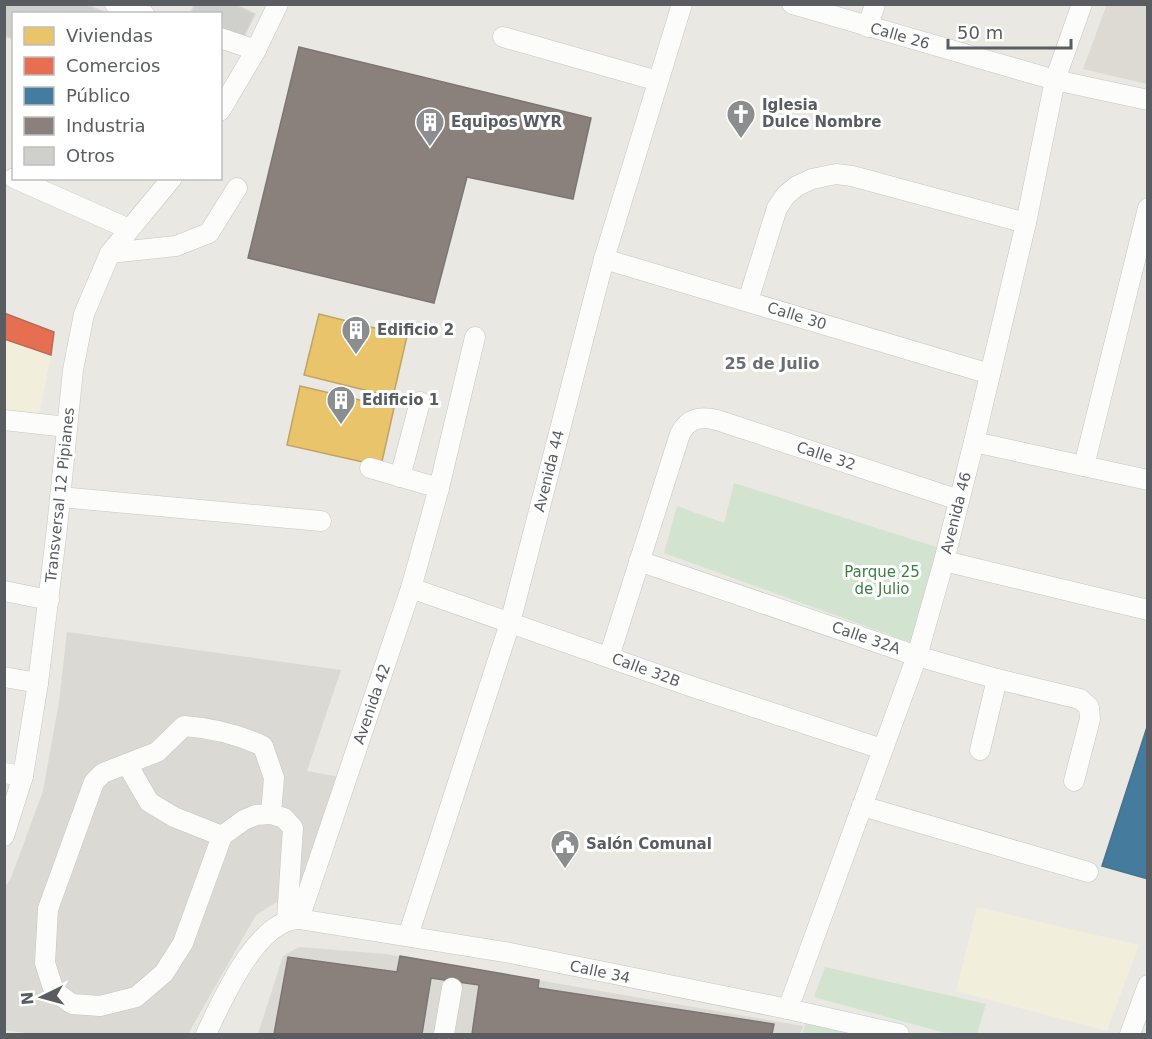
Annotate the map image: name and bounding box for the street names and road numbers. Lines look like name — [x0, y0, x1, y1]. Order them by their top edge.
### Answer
street label: Calle 26 — [868, 19, 932, 53]
street label: Calle 30 — [765, 298, 829, 334]
street label: Transversal 12 Pipianes — [42, 406, 78, 584]
street label: Avenida 44 — [530, 428, 568, 514]
street label: Calle 32 — [794, 438, 858, 474]
street label: Avenida 46 — [937, 470, 975, 556]
street label: Calle 32A — [829, 618, 903, 658]
street label: Calle 32B — [609, 649, 683, 691]
street label: Avenida 42 — [350, 661, 394, 747]
street label: Calle 34 — [568, 957, 632, 987]

